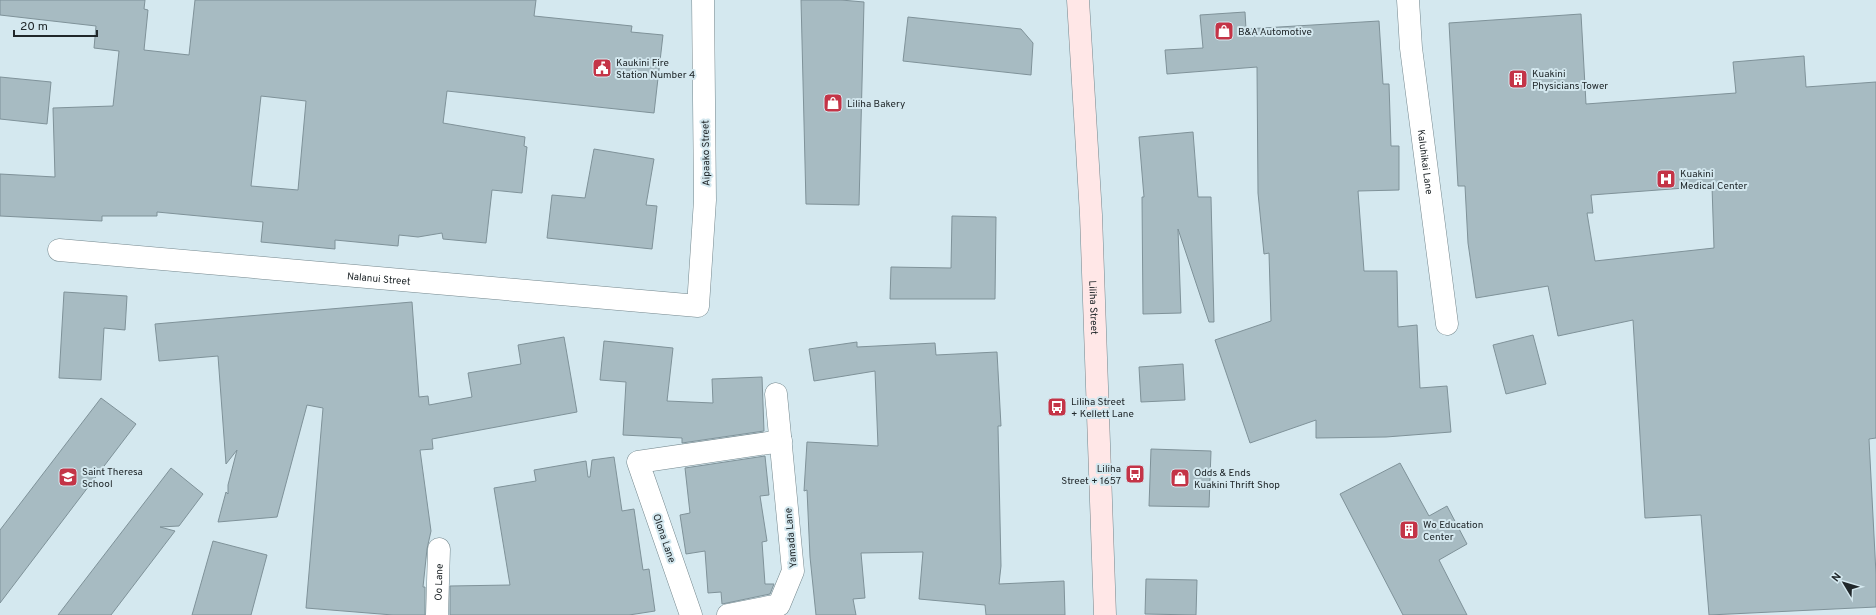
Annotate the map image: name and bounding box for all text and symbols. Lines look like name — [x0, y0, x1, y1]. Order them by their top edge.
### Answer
scale bar — [14, 12, 97, 38]
text: 20 m — [20, 19, 48, 35]
shop icon: B&A Automotive — [1213, 20, 1235, 42]
place label: B&A Automotive — [1238, 26, 1312, 39]
public building icon: Kaukini Fire Station Number 4 — [591, 57, 613, 79]
place label: Kaukini Fire Station Number 4 — [616, 57, 695, 82]
building icon: Kuakini Physicians Tower — [1507, 68, 1529, 90]
place label: Kuakini Physicians Tower — [1532, 68, 1608, 93]
shop icon: Liliha Bakery — [822, 92, 844, 114]
place label: Liliha Bakery — [847, 98, 905, 111]
street label: Aipaako Street — [699, 120, 714, 186]
street label: Kaluhikai Lane — [1414, 129, 1435, 195]
hospital icon: Kuakini Medical Center — [1655, 168, 1677, 190]
place label: Kuakini Medical Center — [1680, 168, 1748, 193]
street label: Nalanui Street — [346, 270, 411, 289]
street label: Liliha Street — [1085, 280, 1100, 335]
bus stop icon: Liliha Street + Kellett Lane — [1046, 396, 1068, 418]
place label: Liliha Street + Kellett Lane — [1071, 396, 1134, 421]
place label: Liliha Street + 1657 — [1061, 463, 1121, 488]
bus stop icon: Liliha Street + 1657 — [1124, 463, 1146, 485]
school or university icon: Saint Theresa School — [57, 466, 79, 488]
place label: Saint Theresa School — [82, 466, 143, 491]
shop icon: Odds & Ends Kuakini Thrift Shop — [1169, 467, 1191, 489]
place label: Odds & Ends Kuakini Thrift Shop — [1194, 467, 1280, 492]
street label: Yamada Lane — [782, 507, 801, 569]
street label: Olona Lane — [649, 512, 678, 565]
building icon: Wo Education Center — [1398, 519, 1420, 541]
place label: Wo Education Center — [1423, 519, 1483, 544]
street label: Oo Lane — [432, 563, 447, 601]
north arrow — [1824, 563, 1864, 603]
text: N — [1829, 570, 1845, 585]

